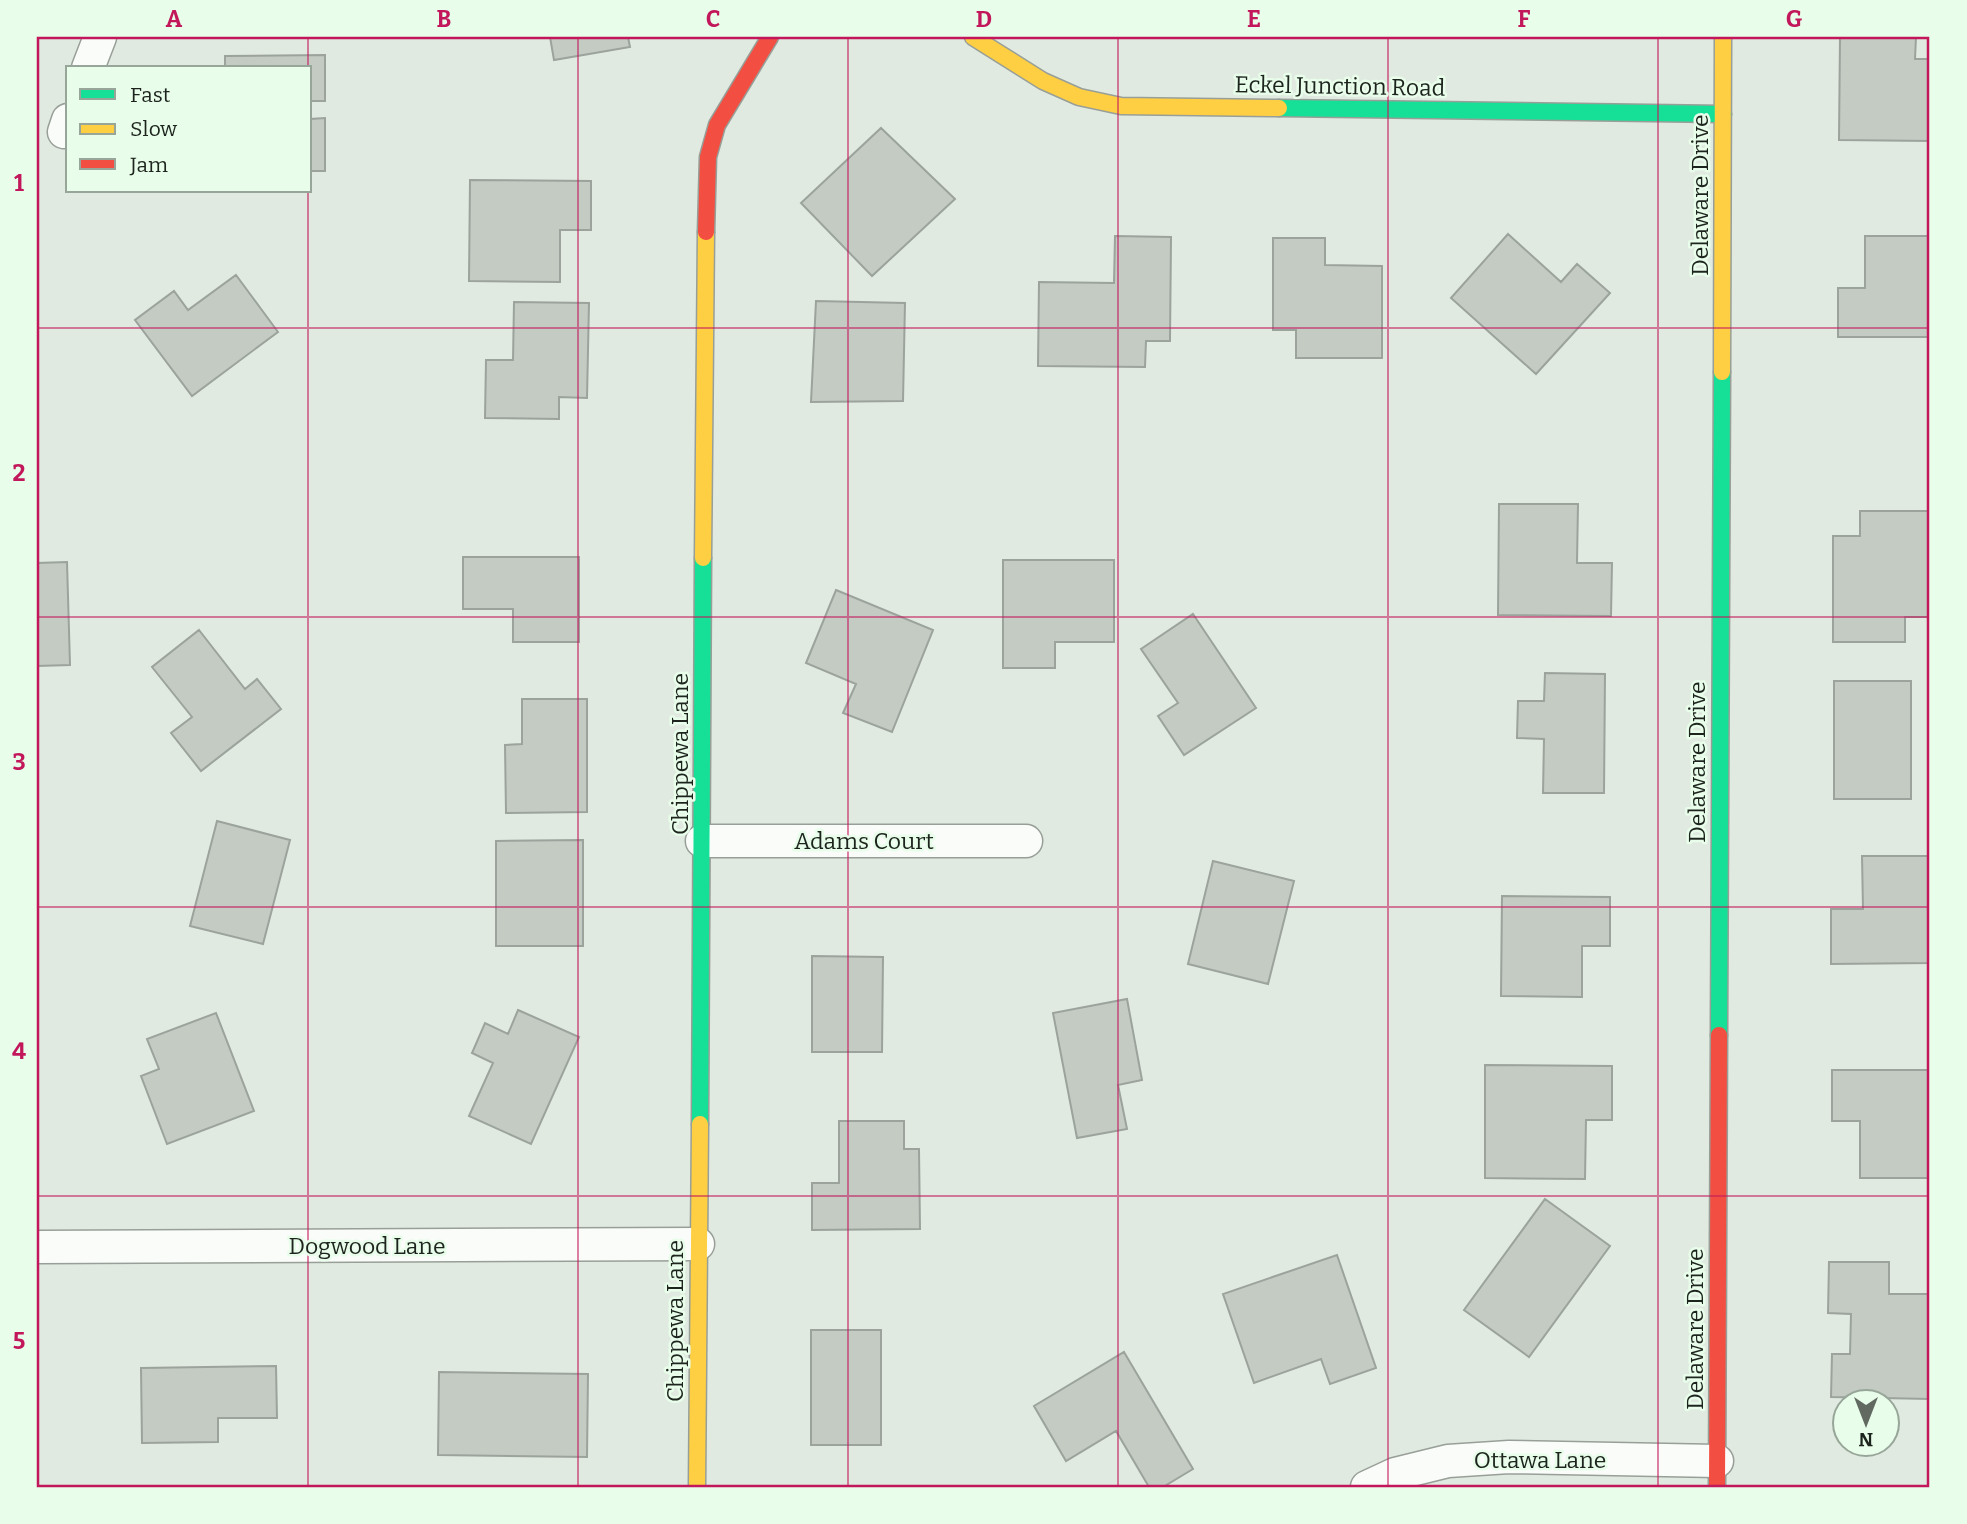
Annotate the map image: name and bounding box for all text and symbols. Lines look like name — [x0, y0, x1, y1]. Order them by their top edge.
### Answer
text: A — [166, 5, 183, 33]
text: B — [437, 5, 451, 33]
text: C — [706, 5, 720, 33]
text: D — [976, 5, 992, 33]
text: E — [1247, 5, 1261, 33]
text: F — [1518, 5, 1531, 33]
text: G — [1786, 5, 1803, 33]
legend — [66, 66, 312, 192]
street label: Eckel Junction Road — [1234, 70, 1446, 102]
text: Fast — [130, 82, 171, 108]
street label: Delaware Drive — [1686, 114, 1714, 276]
text: Slow — [130, 116, 177, 142]
text: Jam — [129, 152, 168, 178]
text: 1 — [14, 169, 24, 197]
text: 2 — [13, 459, 26, 487]
street label: Chippewa Lane — [666, 673, 694, 835]
street label: Delaware Drive — [1683, 681, 1711, 843]
text: 3 — [12, 748, 26, 776]
street label: Adams Court — [794, 827, 934, 855]
text: 4 — [12, 1037, 26, 1065]
street label: Dogwood Lane — [289, 1232, 445, 1260]
street label: Chippewa Lane — [661, 1240, 689, 1402]
street label: Delaware Drive — [1681, 1248, 1709, 1410]
text: 5 — [13, 1327, 25, 1355]
north arrow — [1830, 1388, 1900, 1458]
text: N — [1858, 1428, 1873, 1451]
street label: Ottawa Lane — [1474, 1446, 1606, 1474]

